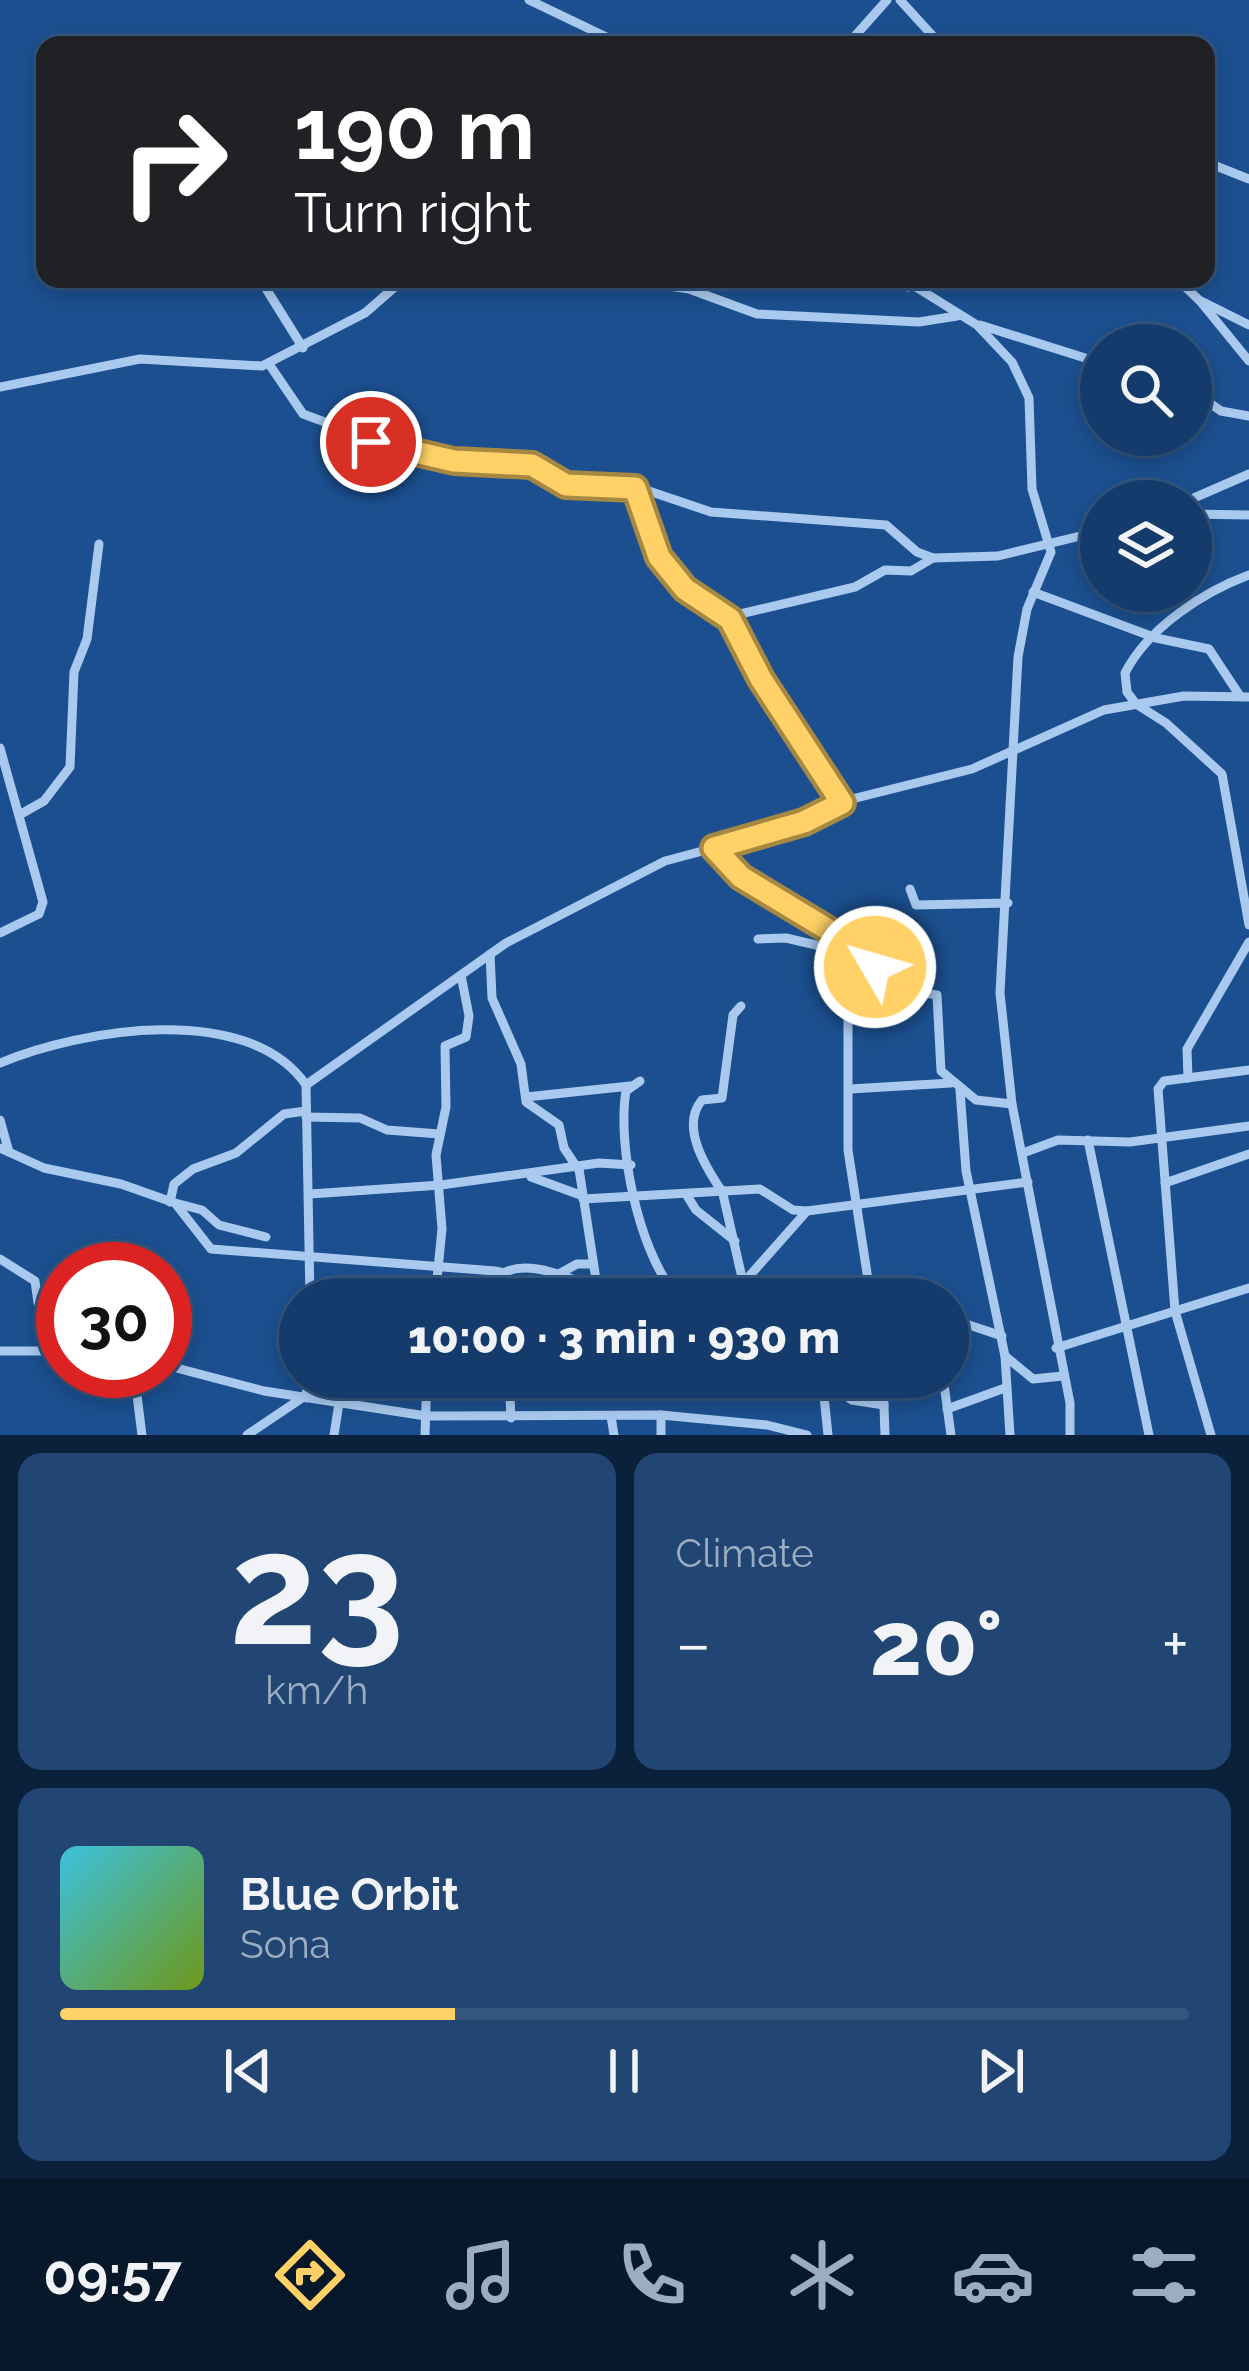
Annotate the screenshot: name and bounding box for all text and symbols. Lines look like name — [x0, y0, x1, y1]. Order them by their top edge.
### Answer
text: 190 m — [294, 80, 535, 179]
icon: right — [96, 84, 252, 240]
text: Turn right — [294, 181, 532, 245]
map controls — [1080, 324, 1212, 612]
button: search — [1080, 324, 1212, 456]
pin — [320, 391, 422, 493]
icon: arrive — [338, 409, 404, 475]
button: layers — [1080, 480, 1212, 612]
position arrow — [812, 904, 938, 1030]
speed limit sign: 30 — [36, 1242, 192, 1398]
text: 10:00 · 3 min · 930 m — [408, 1311, 840, 1364]
text: 23 — [229, 1497, 404, 1681]
text: Climate — [676, 1530, 814, 1576]
text: 20° — [870, 1590, 1003, 1696]
text: − — [676, 1605, 711, 1682]
text: + — [1162, 1605, 1189, 1682]
text: km/h — [265, 1667, 368, 1713]
text: Blue Orbit — [240, 1868, 459, 1921]
text: Sona — [240, 1921, 331, 1967]
icon: previous — [215, 2038, 281, 2104]
icon: pause — [591, 2038, 657, 2104]
icon: next — [968, 2038, 1034, 2104]
icon: directions — [268, 2233, 352, 2317]
icon: music — [439, 2233, 523, 2317]
icon: phone — [610, 2233, 694, 2317]
icon: climate — [780, 2233, 864, 2317]
icon: car — [951, 2233, 1035, 2317]
icon: filters — [1122, 2233, 1206, 2317]
text: 09:57 — [43, 2243, 182, 2307]

